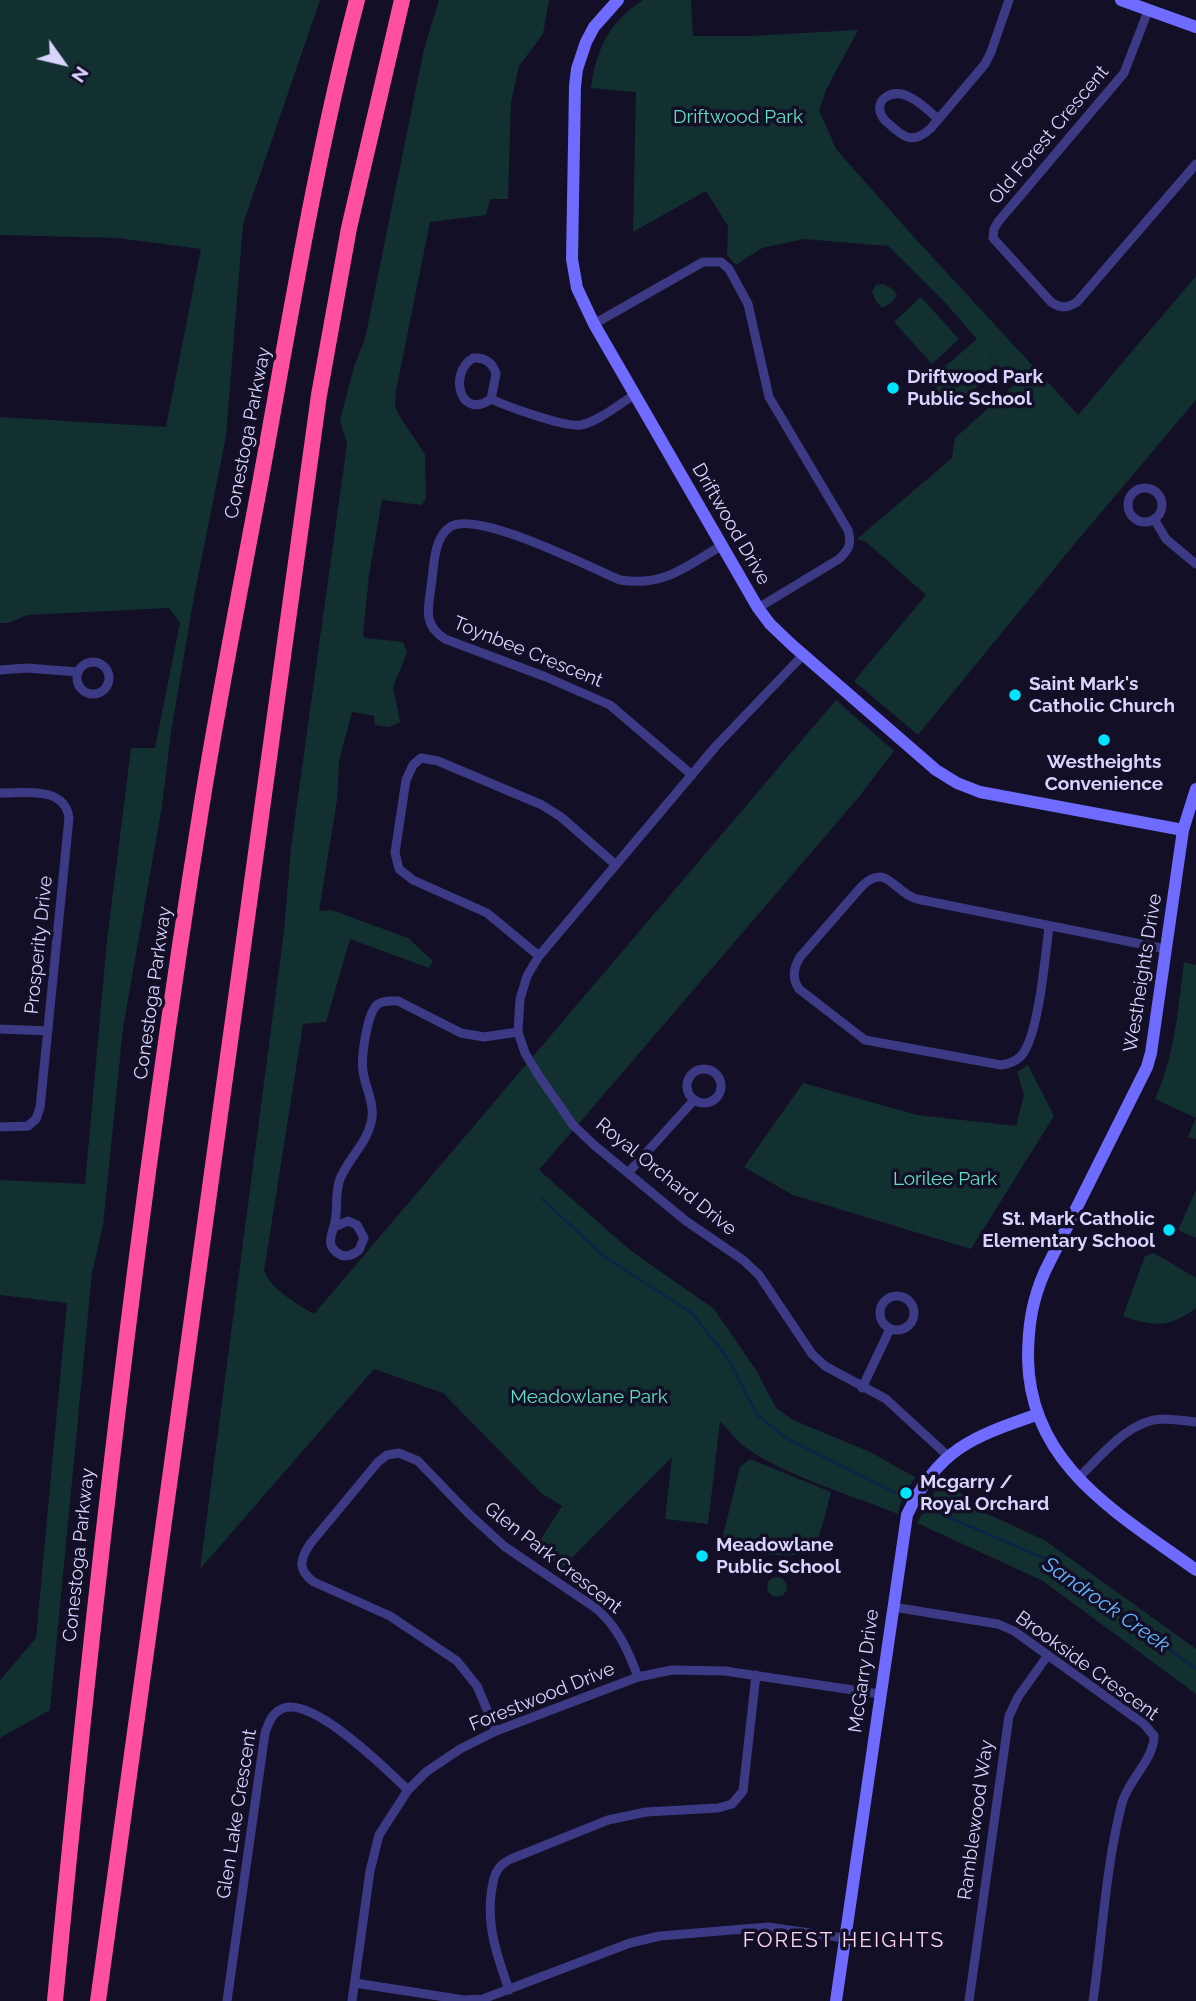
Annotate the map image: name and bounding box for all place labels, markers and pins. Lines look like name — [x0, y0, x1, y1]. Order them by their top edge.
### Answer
place label: Driftwood Park Public School — [907, 366, 1043, 410]
marker: Driftwood Park Public School — [885, 380, 901, 396]
place label: Saint Mark's Catholic Church — [1029, 673, 1175, 717]
marker: Saint Mark's Catholic Church — [1007, 687, 1023, 703]
marker: Westheights Convenience — [1096, 732, 1112, 748]
place label: Westheights Convenience — [1045, 751, 1163, 795]
place label: St. Mark Catholic Elementary School — [982, 1208, 1155, 1252]
marker: St. Mark Catholic Elementary School — [1161, 1222, 1177, 1238]
place label: Mcgarry / Royal Orchard — [920, 1471, 1049, 1515]
marker: Mcgarry / Royal Orchard — [898, 1485, 914, 1501]
place label: Meadowlane Public School — [716, 1534, 841, 1578]
marker: Meadowlane Public School — [694, 1548, 710, 1564]

